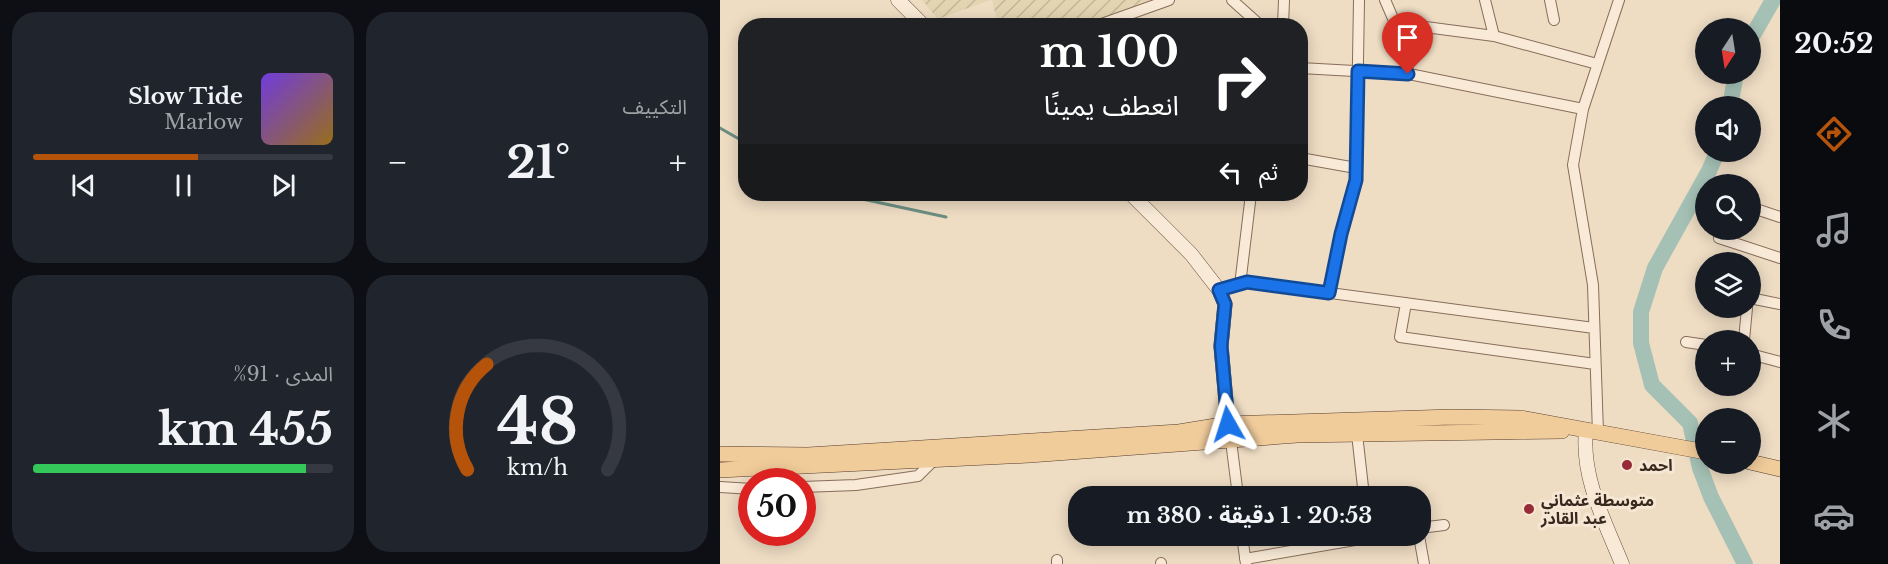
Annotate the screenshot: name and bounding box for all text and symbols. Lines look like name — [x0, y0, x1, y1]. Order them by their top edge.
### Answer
pin — [1382, 12, 1433, 74]
north arrow — [1695, 18, 1761, 84]
map controls — [1695, 18, 1761, 474]
icon: arrive — [1391, 21, 1424, 54]
text: 100 m — [1040, 26, 1179, 78]
text: 20:52 — [1794, 27, 1874, 60]
icon: right — [1200, 42, 1278, 120]
text: Slow Tide — [128, 83, 243, 110]
text: انعطف يمينًا — [1044, 89, 1179, 122]
text: التكييف — [623, 95, 687, 119]
button: sound — [1695, 96, 1761, 162]
text: Marlow — [164, 110, 243, 134]
icon: directions — [1813, 113, 1855, 155]
text: 21° — [506, 134, 570, 190]
text: − — [387, 142, 408, 183]
text: + — [669, 142, 687, 183]
icon: left — [1214, 156, 1247, 189]
text: ثم — [1259, 159, 1278, 186]
icon: previous — [67, 169, 100, 202]
icon: pause — [167, 169, 200, 202]
icon: next — [267, 169, 300, 202]
button: search — [1695, 174, 1761, 240]
icon: music — [1813, 209, 1855, 251]
button: layers — [1695, 252, 1761, 318]
icon: phone — [1813, 304, 1855, 346]
button: + — [1695, 330, 1761, 396]
text: المدى · 91% — [233, 362, 333, 386]
text: 48 — [496, 383, 578, 461]
position arrow — [1196, 392, 1260, 456]
icon: climate — [1813, 400, 1855, 442]
text: 455 km — [158, 401, 333, 457]
button: − — [1695, 408, 1761, 474]
text: km/h — [507, 455, 568, 482]
place label: احمد — [1639, 455, 1673, 475]
marker: احمد — [1620, 458, 1634, 472]
speed limit sign: 50 — [738, 468, 816, 546]
place label: متوسطة عثماني عبد القادر — [1540, 490, 1654, 528]
icon: car — [1813, 495, 1855, 537]
text: 20:53 · 1 دقيقة · 380 m — [1127, 502, 1372, 529]
marker: متوسطة عثماني عبد القادر — [1522, 502, 1536, 516]

